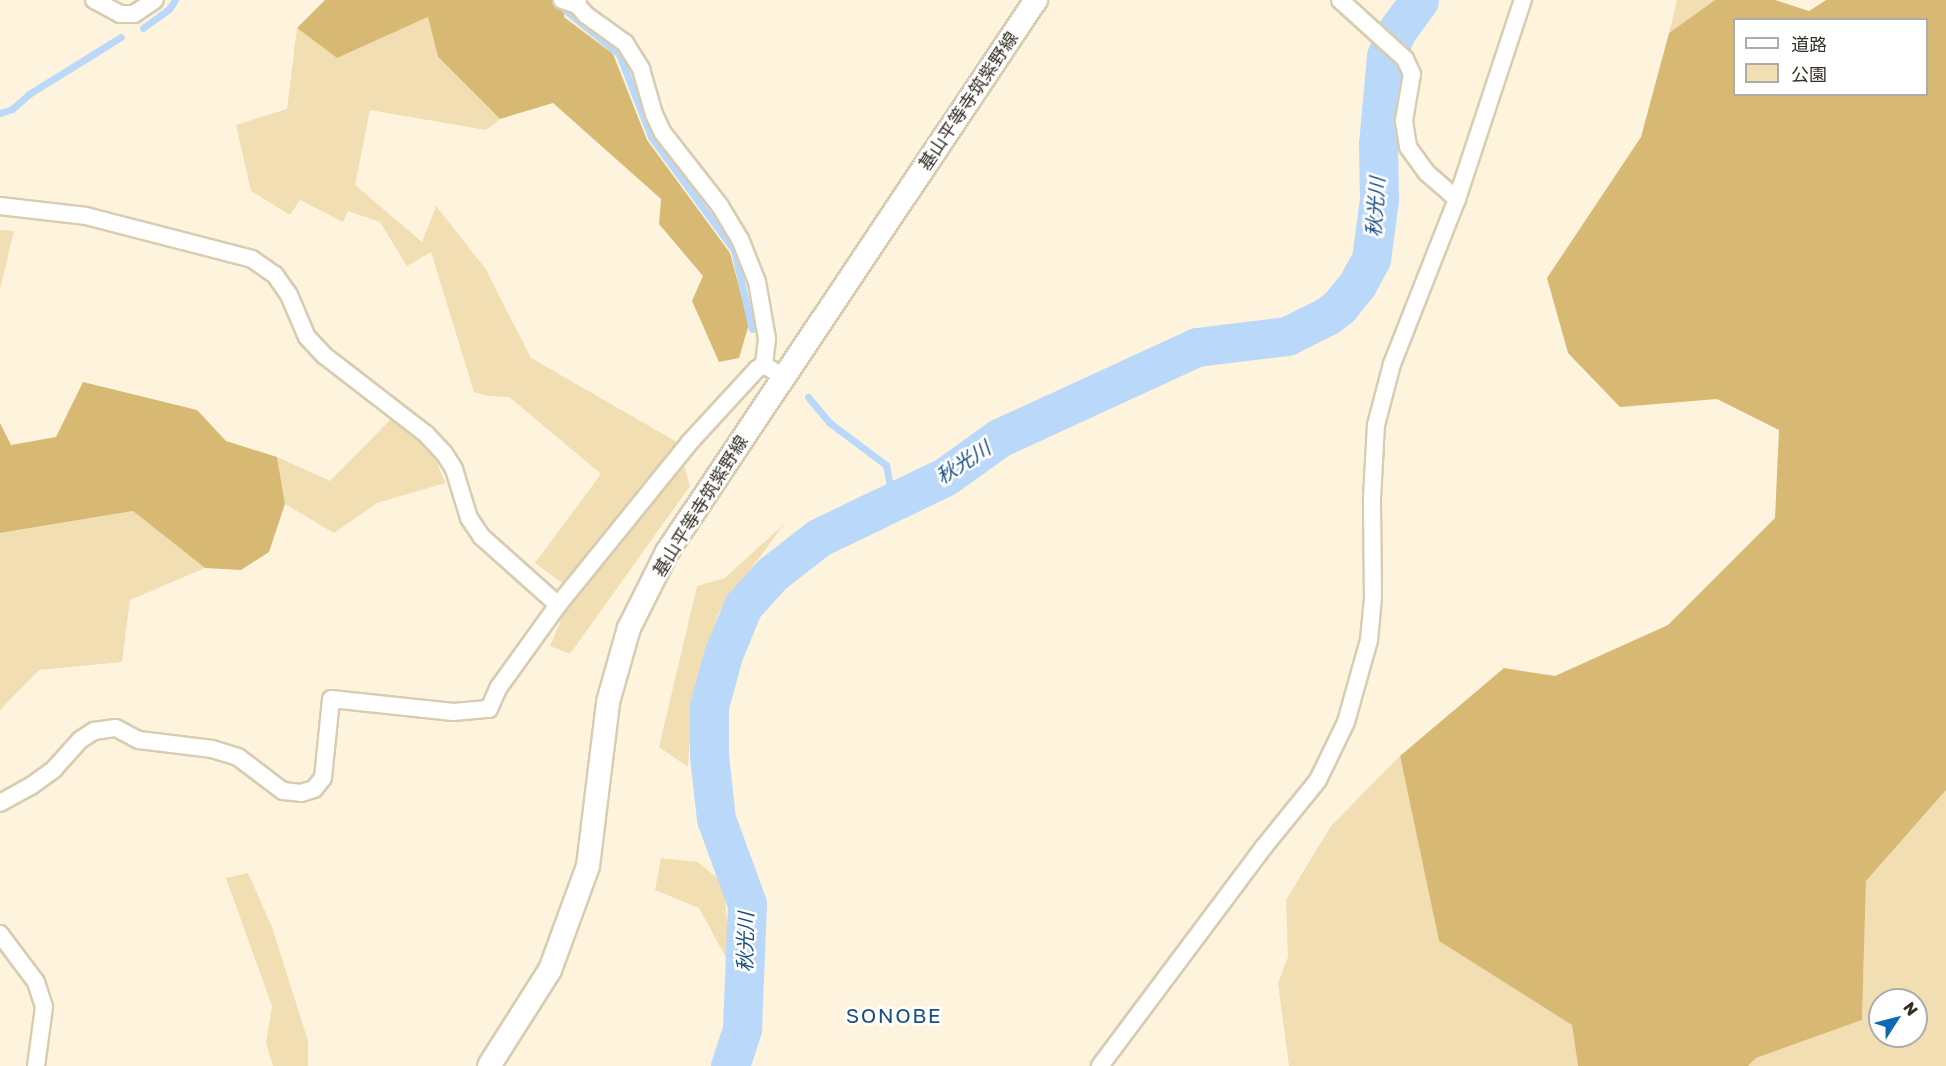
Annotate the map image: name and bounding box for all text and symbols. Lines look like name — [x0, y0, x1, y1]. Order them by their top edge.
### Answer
legend — [1733, 18, 1928, 96]
street label: 基山平等寺筑紫野線 — [914, 28, 1022, 174]
text: 道路 — [1791, 33, 1827, 55]
text: 公園 — [1791, 63, 1827, 85]
water label: 秋光川 — [1361, 176, 1389, 238]
street label: 基山平等寺筑紫野線 — [648, 432, 752, 580]
water label: 秋光川 — [931, 436, 995, 488]
water label: 秋光川 — [732, 912, 758, 972]
north arrow — [1868, 988, 1928, 1048]
text: N — [1899, 998, 1923, 1019]
district label: SONOBE — [846, 1002, 942, 1028]

